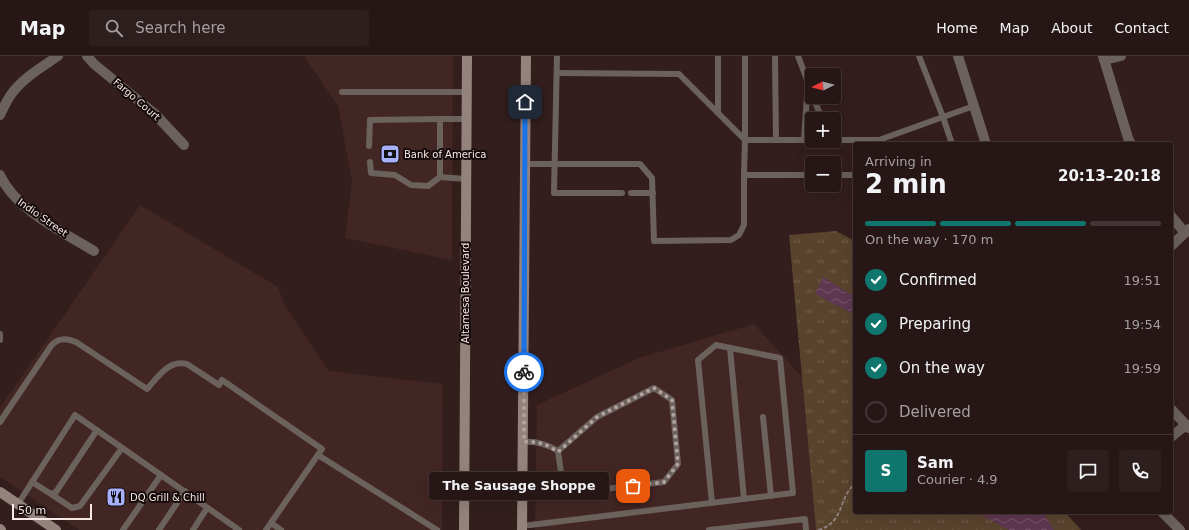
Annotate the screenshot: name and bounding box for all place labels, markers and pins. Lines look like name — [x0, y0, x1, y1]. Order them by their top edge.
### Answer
pin — [508, 85, 542, 119]
bank icon: Bank of America — [379, 143, 401, 165]
place label: Bank of America — [404, 149, 486, 160]
pin — [616, 469, 650, 503]
callout: The Sausage Shoppe — [429, 472, 609, 500]
restaurant icon: DQ Grill & Chill — [105, 486, 127, 508]
place label: DQ Grill & Chill — [130, 492, 205, 503]

